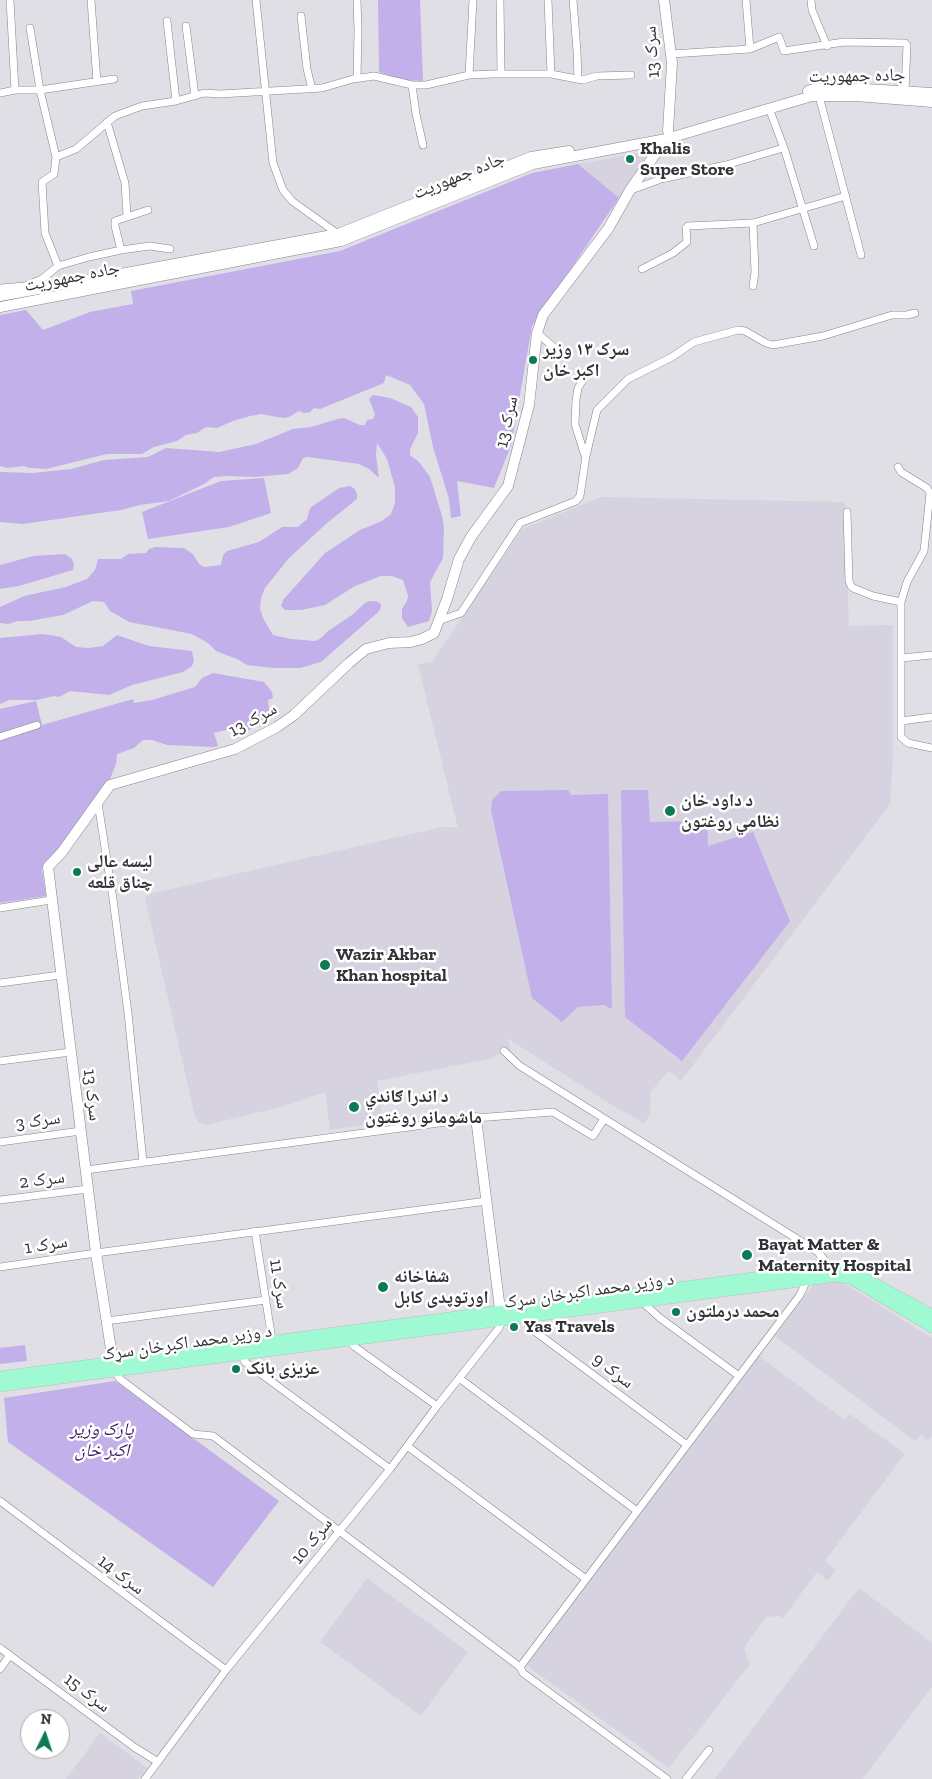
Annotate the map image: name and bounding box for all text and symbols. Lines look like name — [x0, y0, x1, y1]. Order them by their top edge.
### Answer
street label: سرک 13 — [639, 25, 665, 79]
street label: جاده جمهوریت — [808, 64, 906, 88]
place label: Khalis Super Store — [640, 138, 734, 180]
street label: جاده جمهوریت — [410, 148, 508, 204]
marker: Khalis Super Store — [624, 153, 636, 165]
street label: جاده جمهوریت — [22, 257, 122, 297]
place label: سرک ۱۳ وزیر اکبر خان — [543, 339, 629, 382]
marker: سرک ۱۳ وزیر اکبر خان — [527, 354, 539, 366]
street label: سرک 13 — [491, 394, 523, 450]
street label: سرک 13 — [225, 698, 281, 742]
place label: د داود خان نظامي روغتون — [681, 790, 779, 832]
marker: د داود خان نظامي روغتون — [663, 804, 677, 818]
place label: لیسه عالی چناق قلعه — [87, 851, 153, 894]
marker: لیسه عالی چناق قلعه — [71, 866, 83, 878]
place label: Wazir Akbar Khan hospital — [336, 944, 447, 986]
marker: Wazir Akbar Khan hospital — [318, 958, 332, 972]
street label: سرک 13 — [78, 1068, 106, 1122]
place label: د اندرا ګاندي ماشومانو روغتون — [365, 1086, 482, 1128]
marker: د اندرا ګاندي ماشومانو روغتون — [347, 1100, 361, 1114]
street label: سرک 3 — [14, 1107, 62, 1135]
street label: سرک 2 — [18, 1167, 66, 1193]
street label: سرک 1 — [23, 1231, 69, 1259]
place label: Bayat Matter & Maternity Hospital — [758, 1234, 911, 1276]
marker: Bayat Matter & Maternity Hospital — [740, 1248, 754, 1262]
street label: سرک 11 — [264, 1258, 294, 1310]
place label: شفاخانه اورتوپدی کابل — [394, 1266, 489, 1308]
street label: د وزیر محمد اکبرخان سړک — [502, 1268, 676, 1314]
marker: شفاخانه اورتوپدی کابل — [376, 1280, 390, 1294]
place label: محمد درملتون — [686, 1301, 780, 1323]
marker: محمد درملتون — [670, 1306, 682, 1318]
place label: Yas Travels — [524, 1316, 615, 1338]
street label: د وزیر محمد اکبرخان سړک — [100, 1320, 274, 1366]
marker: Yas Travels — [508, 1321, 520, 1333]
street label: سرک 9 — [588, 1349, 638, 1393]
place label: عزیزی بانک — [246, 1358, 319, 1380]
marker: عزیزی بانک — [230, 1363, 242, 1375]
park label: پارک وزیر اکبر خان — [70, 1419, 134, 1462]
street label: سرک 10 — [287, 1513, 337, 1569]
street label: سرک 14 — [93, 1550, 149, 1600]
street label: سرک 15 — [60, 1669, 114, 1717]
north arrow — [20, 1709, 70, 1759]
text: N — [40, 1711, 52, 1728]

